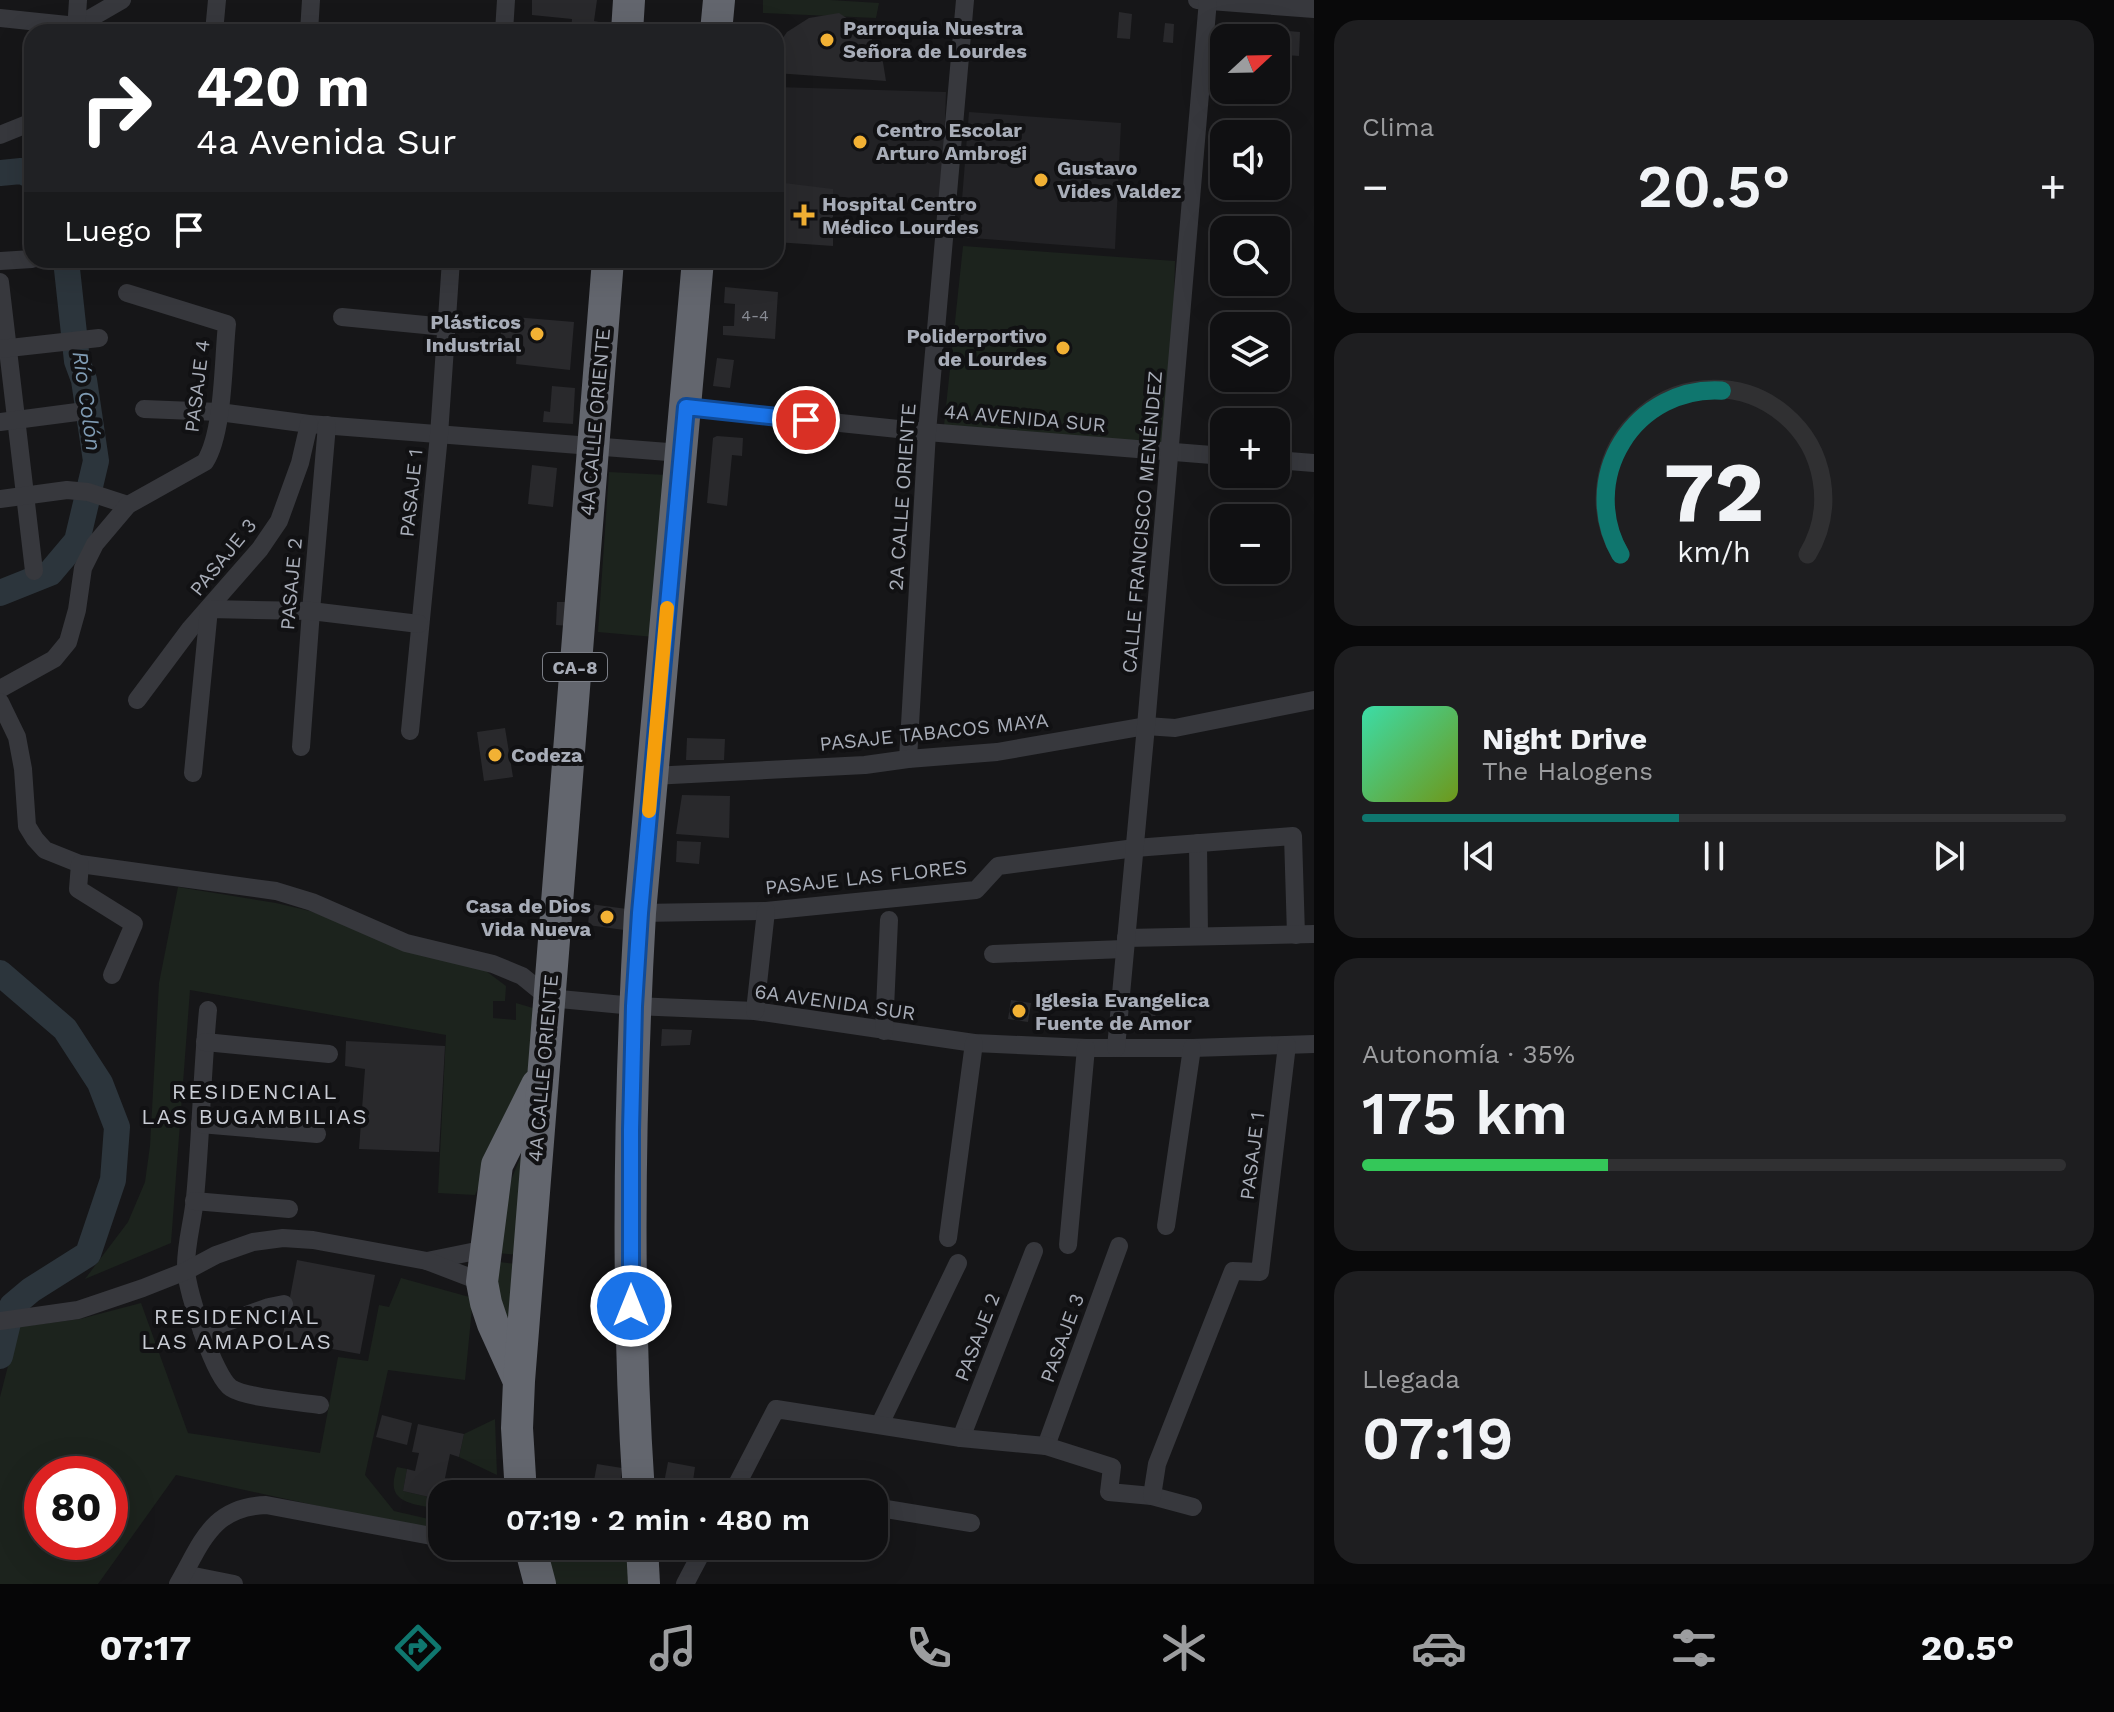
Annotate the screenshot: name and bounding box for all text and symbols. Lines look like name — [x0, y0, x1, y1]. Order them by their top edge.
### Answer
place label: Parroquia Nuestra Señora de Lourdes — [843, 16, 1027, 63]
north arrow — [1210, 24, 1290, 104]
map controls — [1210, 24, 1290, 584]
marker: Parroquia Nuestra Señora de Lourdes — [818, 31, 836, 49]
text: 420 m — [196, 54, 370, 120]
icon: right — [64, 56, 168, 160]
text: Clima — [1362, 112, 1434, 142]
place label: Centro Escolar Arturo Ambrogi — [876, 118, 1027, 165]
button: sound — [1210, 120, 1290, 200]
text: 4a Avenida Sur — [196, 121, 457, 163]
marker: Centro Escolar Arturo Ambrogi — [851, 133, 869, 151]
text: 20.5° — [1637, 151, 1791, 222]
place label: Gustavo Vides Valdez — [1057, 156, 1181, 203]
text: − — [1362, 161, 1389, 213]
text: + — [2039, 161, 2066, 213]
marker: Gustavo Vides Valdez — [1032, 171, 1050, 189]
place label: Hospital Centro Médico Lourdes — [822, 192, 979, 239]
marker: Hospital Centro Médico Lourdes — [793, 204, 815, 226]
icon: arrive — [167, 208, 211, 252]
text: Luego — [64, 213, 151, 248]
button: search — [1210, 216, 1290, 296]
house number: 4-4 — [741, 306, 769, 325]
place label: Plásticos Industrial — [425, 310, 521, 357]
button: layers — [1210, 312, 1290, 392]
place label: Poliderportivo de Lourdes — [906, 324, 1047, 371]
marker: Plásticos Industrial — [528, 325, 546, 343]
street label: 4A CALLE ORIENTE — [575, 327, 615, 517]
street label: PASAJE 4 — [179, 338, 215, 434]
marker: Poliderportivo de Lourdes — [1054, 339, 1072, 357]
water label: Río Colón — [68, 349, 106, 453]
street label: CALLE FRANCISCO MENÉNDEZ — [1117, 370, 1167, 674]
pin — [772, 386, 840, 454]
icon: arrive — [784, 398, 828, 442]
street label: 4A AVENIDA SUR — [943, 399, 1107, 437]
street label: 2A CALLE ORIENTE — [883, 403, 921, 591]
button: + — [1210, 408, 1290, 488]
text: 72 — [1664, 444, 1764, 541]
street label: PASAJE 1 — [394, 448, 428, 538]
button: − — [1210, 504, 1290, 584]
street label: PASAJE 3 — [185, 513, 261, 601]
text: km/h — [1677, 535, 1751, 569]
street label: PASAJE 2 — [275, 537, 307, 631]
road number: CA-8 — [543, 653, 607, 681]
street label: PASAJE TABACOS MAYA — [818, 708, 1050, 756]
text: Night Drive — [1482, 721, 1647, 756]
place label: Codeza — [511, 743, 583, 767]
marker: Codeza — [486, 746, 504, 764]
text: The Halogens — [1482, 756, 1653, 786]
icon: previous — [1457, 834, 1501, 878]
icon: pause — [1692, 834, 1736, 878]
icon: next — [1927, 834, 1971, 878]
street label: PASAJE LAS FLORES — [764, 854, 968, 900]
place label: Casa de Dios Vida Nueva — [465, 894, 591, 941]
marker: Casa de Dios Vida Nueva — [598, 908, 616, 926]
street label: 4A CALLE ORIENTE — [523, 973, 563, 1163]
street label: 6A AVENIDA SUR — [753, 979, 917, 1025]
place label: Iglesia Evangelica Fuente de Amor — [1035, 988, 1210, 1035]
marker: Iglesia Evangelica Fuente de Amor — [1010, 1002, 1028, 1020]
text: Autonomía · 35% — [1362, 1039, 1575, 1069]
text: 175 km — [1362, 1078, 1568, 1149]
district label: RESIDENCIAL LAS BUGAMBILIAS — [141, 1079, 369, 1129]
street label: PASAJE 1 — [1235, 1111, 1269, 1201]
position arrow — [589, 1264, 673, 1348]
street label: PASAJE 2 — [949, 1289, 1005, 1385]
street label: PASAJE 3 — [1035, 1290, 1089, 1386]
district label: RESIDENCIAL LAS AMAPOLAS — [141, 1304, 333, 1354]
text: Llegada — [1362, 1364, 1460, 1394]
text: 07:19 — [1362, 1403, 1514, 1474]
speed limit sign: 80 — [24, 1456, 128, 1560]
text: 07:19 · 2 min · 480 m — [506, 1502, 810, 1537]
icon: directions — [390, 1620, 446, 1676]
icon: music — [645, 1620, 701, 1676]
icon: phone — [901, 1620, 957, 1676]
icon: climate — [1156, 1620, 1212, 1676]
icon: car — [1411, 1620, 1467, 1676]
icon: filters — [1666, 1620, 1722, 1676]
text: 07:17 — [100, 1627, 191, 1669]
text: 20.5° — [1921, 1627, 2014, 1669]

